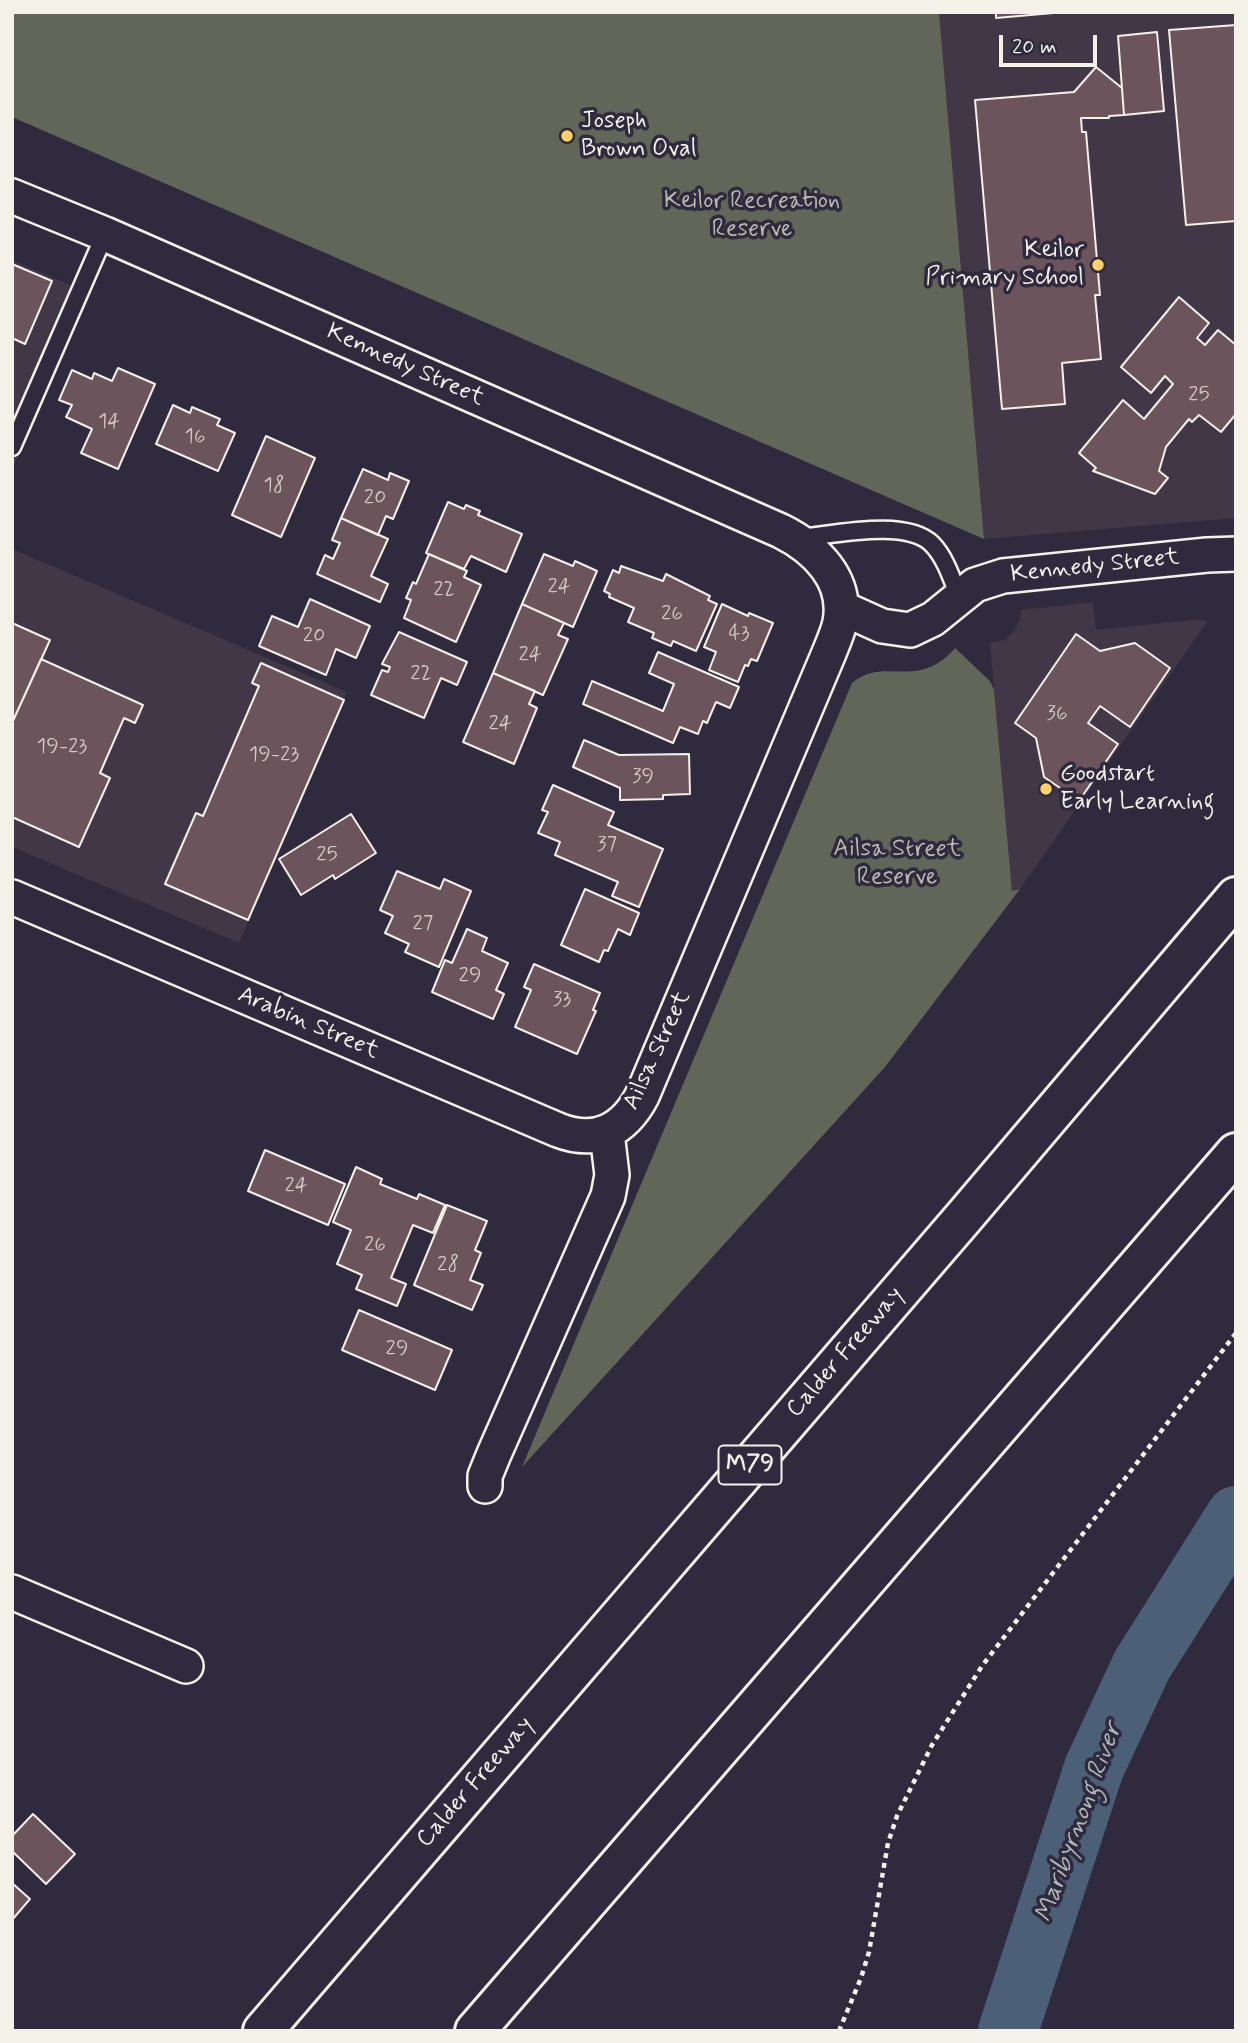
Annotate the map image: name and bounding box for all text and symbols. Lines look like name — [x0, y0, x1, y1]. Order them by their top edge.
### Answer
scale bar — [1003, 21, 1101, 65]
text: 20 m — [1012, 33, 1057, 61]
place label: Joseph Brown Oval — [581, 108, 697, 164]
marker: Joseph Brown Oval — [559, 128, 575, 144]
park label: Keilor Recreation Reserve — [664, 188, 840, 244]
place label: Keilor Primary School — [926, 237, 1084, 293]
marker: Keilor Primary School — [1090, 257, 1106, 273]
street label: Kennedy Street — [322, 318, 488, 414]
house number: 25 — [1188, 383, 1210, 409]
house number: 14 — [98, 410, 120, 436]
house number: 16 — [185, 425, 205, 451]
house number: 18 — [264, 474, 284, 500]
house number: 20 — [364, 486, 386, 512]
street label: Kennedy Street — [1009, 544, 1181, 590]
house number: 24 — [547, 575, 571, 601]
house number: 22 — [433, 578, 455, 604]
house number: 26 — [661, 602, 683, 628]
house number: 43 — [728, 622, 750, 648]
house number: 20 — [303, 624, 325, 650]
house number: 24 — [518, 643, 542, 669]
house number: 22 — [410, 662, 432, 688]
house number: 36 — [1046, 702, 1068, 728]
house number: 24 — [488, 712, 512, 738]
house number: 19-23 — [37, 735, 87, 761]
house number: 19-23 — [249, 743, 299, 769]
place label: Goodstart Early Learning — [1060, 761, 1215, 817]
house number: 39 — [632, 765, 654, 791]
marker: Goodstart Early Learning — [1038, 781, 1054, 797]
house number: 37 — [597, 833, 617, 859]
park label: Ailsa Street Reserve — [833, 836, 961, 892]
house number: 25 — [316, 843, 338, 869]
house number: 27 — [413, 912, 433, 938]
house number: 29 — [459, 964, 481, 990]
street label: Arabin Street — [233, 981, 383, 1067]
street label: Ailsa Street — [618, 987, 698, 1115]
house number: 33 — [553, 988, 571, 1014]
house number: 24 — [284, 1174, 308, 1200]
house number: 26 — [364, 1233, 386, 1259]
house number: 28 — [437, 1253, 459, 1279]
street label: Calder Freeway — [781, 1282, 911, 1424]
house number: 29 — [386, 1337, 408, 1363]
road number: M79 — [718, 1446, 782, 1484]
street label: Calder Freeway — [411, 1712, 541, 1854]
water label: Maribyrnong River — [1029, 1719, 1131, 1927]

